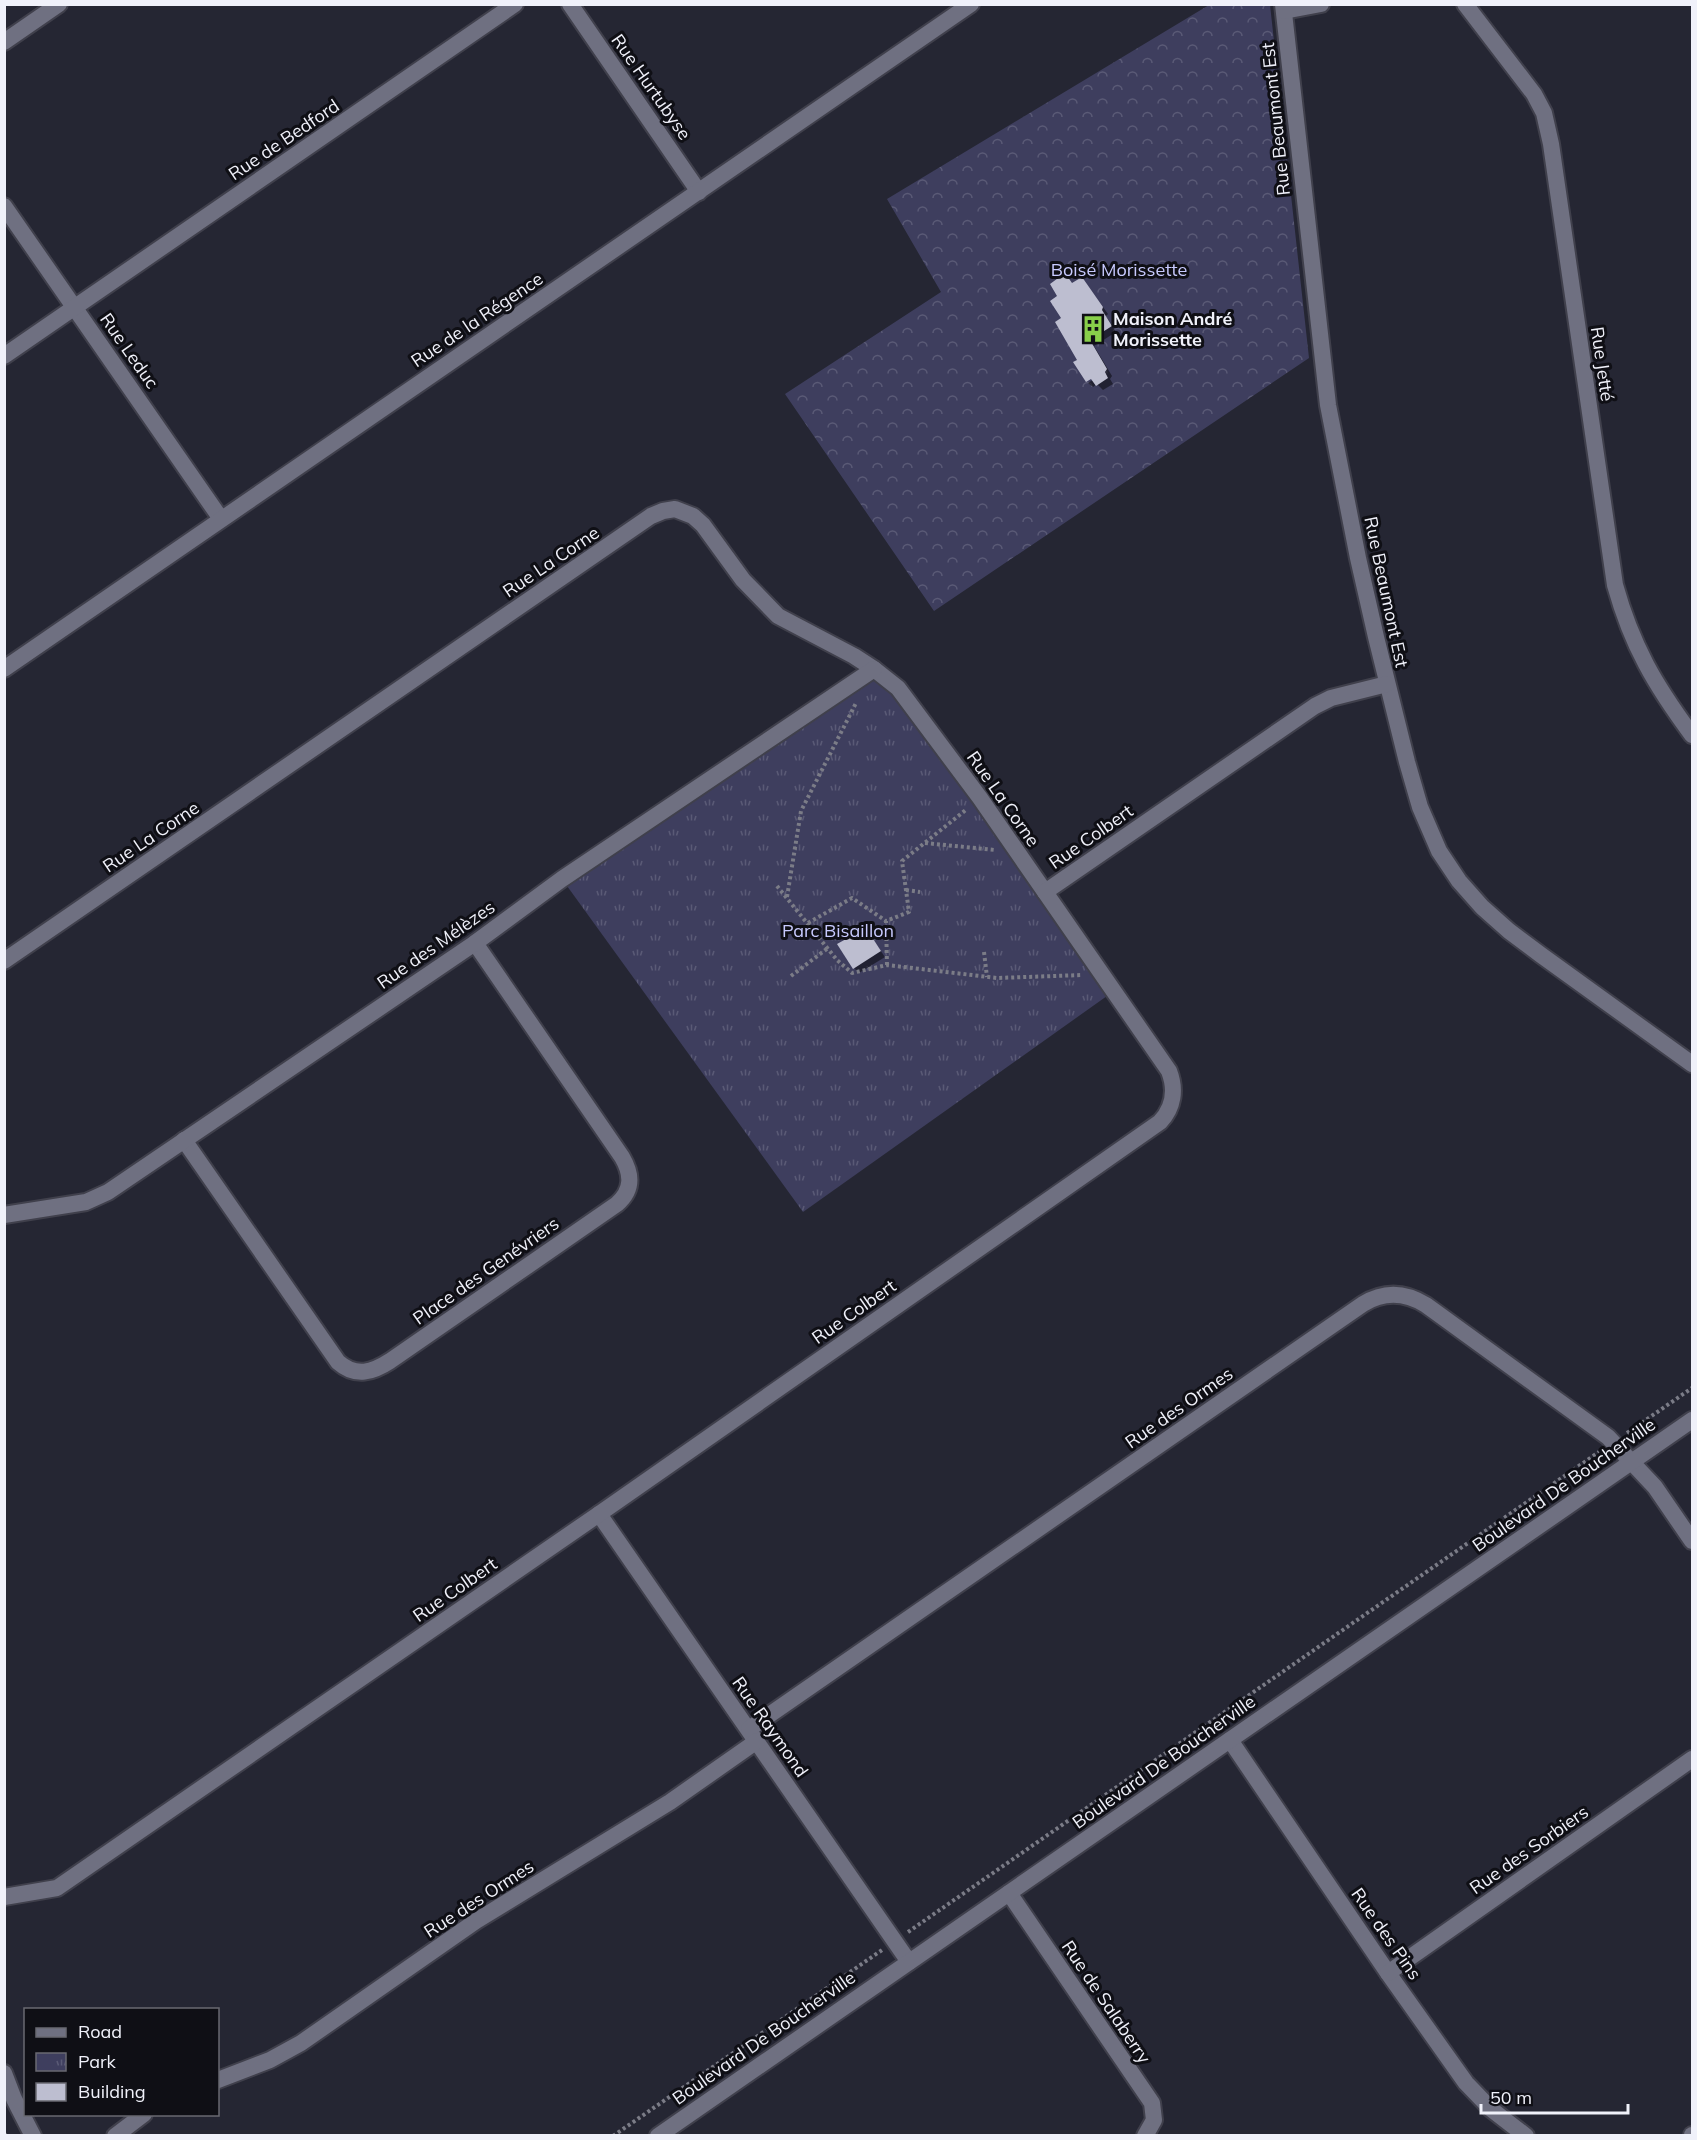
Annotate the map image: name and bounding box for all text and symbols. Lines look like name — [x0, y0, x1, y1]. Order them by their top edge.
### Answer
street label: Rue Hurtubyse — [606, 29, 696, 144]
street label: Rue Beaumont Est — [1256, 41, 1295, 197]
street label: Rue de Bedford — [224, 94, 344, 185]
park label: Boisé Morissette — [1051, 258, 1187, 281]
street label: Rue de la Régence — [406, 267, 547, 372]
place label: Maison André Morissette — [1113, 307, 1232, 351]
street label: Rue Leduc — [95, 309, 164, 393]
building icon: Maison André Morissette — [1078, 314, 1108, 344]
street label: Rue Jetté — [1586, 325, 1619, 403]
street label: Rue Beaumont Est — [1359, 514, 1414, 669]
street label: Rue La Corne — [498, 521, 603, 602]
street label: Rue La Corne — [962, 746, 1045, 851]
street label: Rue La Corne — [98, 796, 203, 877]
street label: Rue Colbert — [1044, 799, 1137, 874]
street label: Rue des Mélèzes — [372, 895, 499, 994]
park label: Parc Bisaillon — [782, 919, 894, 942]
street label: Place des Genévriers — [408, 1212, 563, 1330]
street label: Rue Colbert — [807, 1274, 900, 1349]
street label: Rue des Ormes — [1120, 1362, 1237, 1453]
street label: Boulevard De Boucherville — [1468, 1413, 1660, 1557]
street label: Rue Colbert — [408, 1552, 501, 1627]
street label: Rue Raymond — [727, 1672, 814, 1781]
street label: Boulevard De Boucherville — [1068, 1690, 1260, 1834]
street label: Rue des Sorbiers — [1465, 1800, 1593, 1899]
street label: Rue des Ormes — [419, 1854, 538, 1943]
street label: Rue des Pins — [1346, 1883, 1427, 1984]
street label: Rue de Salaberry — [1057, 1936, 1156, 2068]
street label: Boulevard De Boucherville — [668, 1966, 860, 2110]
legend — [24, 2008, 219, 2116]
text: Road — [78, 2020, 122, 2043]
text: Park — [78, 2050, 117, 2073]
scale bar — [1481, 2077, 1628, 2115]
text: Building — [78, 2080, 146, 2103]
text: 50 m — [1490, 2086, 1532, 2109]

